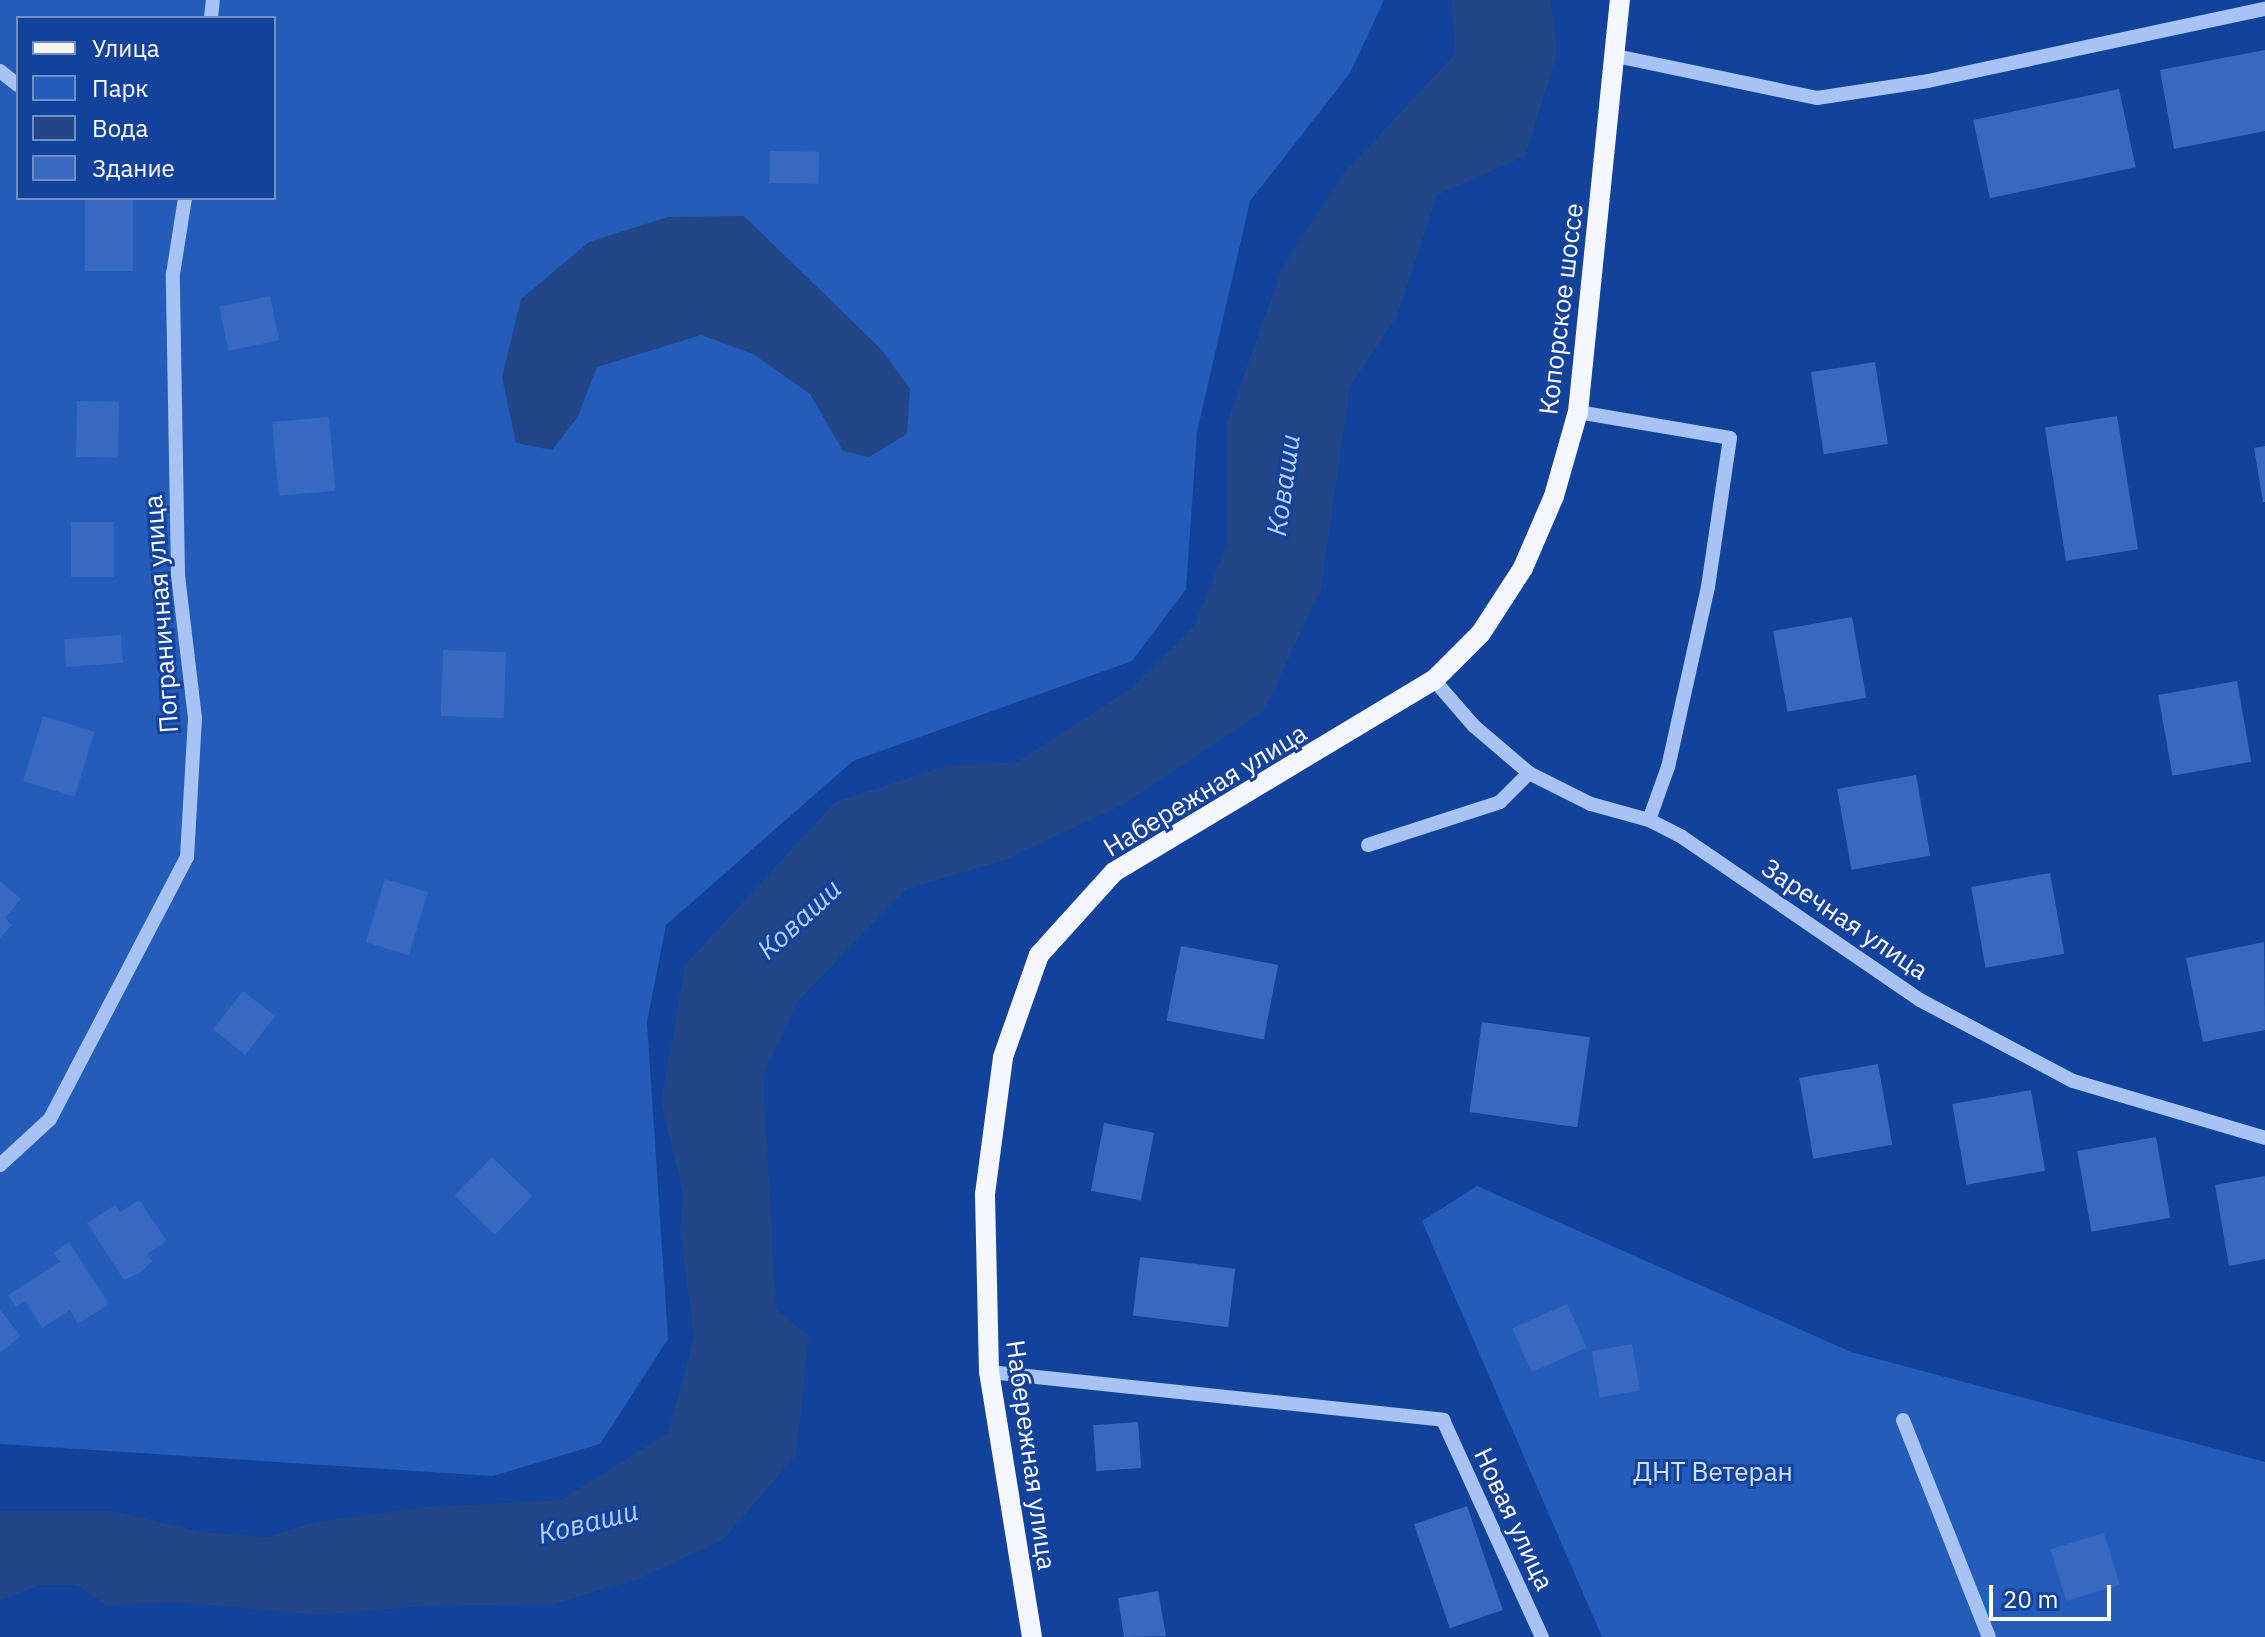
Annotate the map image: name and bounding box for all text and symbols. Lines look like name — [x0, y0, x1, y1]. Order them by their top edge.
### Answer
legend — [16, 16, 276, 200]
text: Улица — [92, 32, 160, 64]
text: Парк — [92, 72, 149, 104]
text: Вода — [92, 112, 148, 144]
text: Здание — [92, 152, 175, 184]
street label: Копорское шоссе — [1533, 201, 1589, 417]
water label: Коваши — [1259, 432, 1307, 538]
street label: Пограничная улица — [137, 494, 185, 734]
street label: Набережная улица — [1098, 717, 1312, 863]
street label: Заречная улица — [1756, 852, 1934, 986]
water label: Коваши — [750, 872, 848, 966]
street label: Набережная улица — [999, 1338, 1063, 1572]
street label: Новая улица — [1467, 1443, 1561, 1595]
park label: ДНТ Ветеран — [1633, 1456, 1793, 1488]
water label: Коваши — [534, 1493, 642, 1551]
scale bar — [1993, 1569, 2115, 1619]
text: 20 m — [2003, 1583, 2058, 1615]

